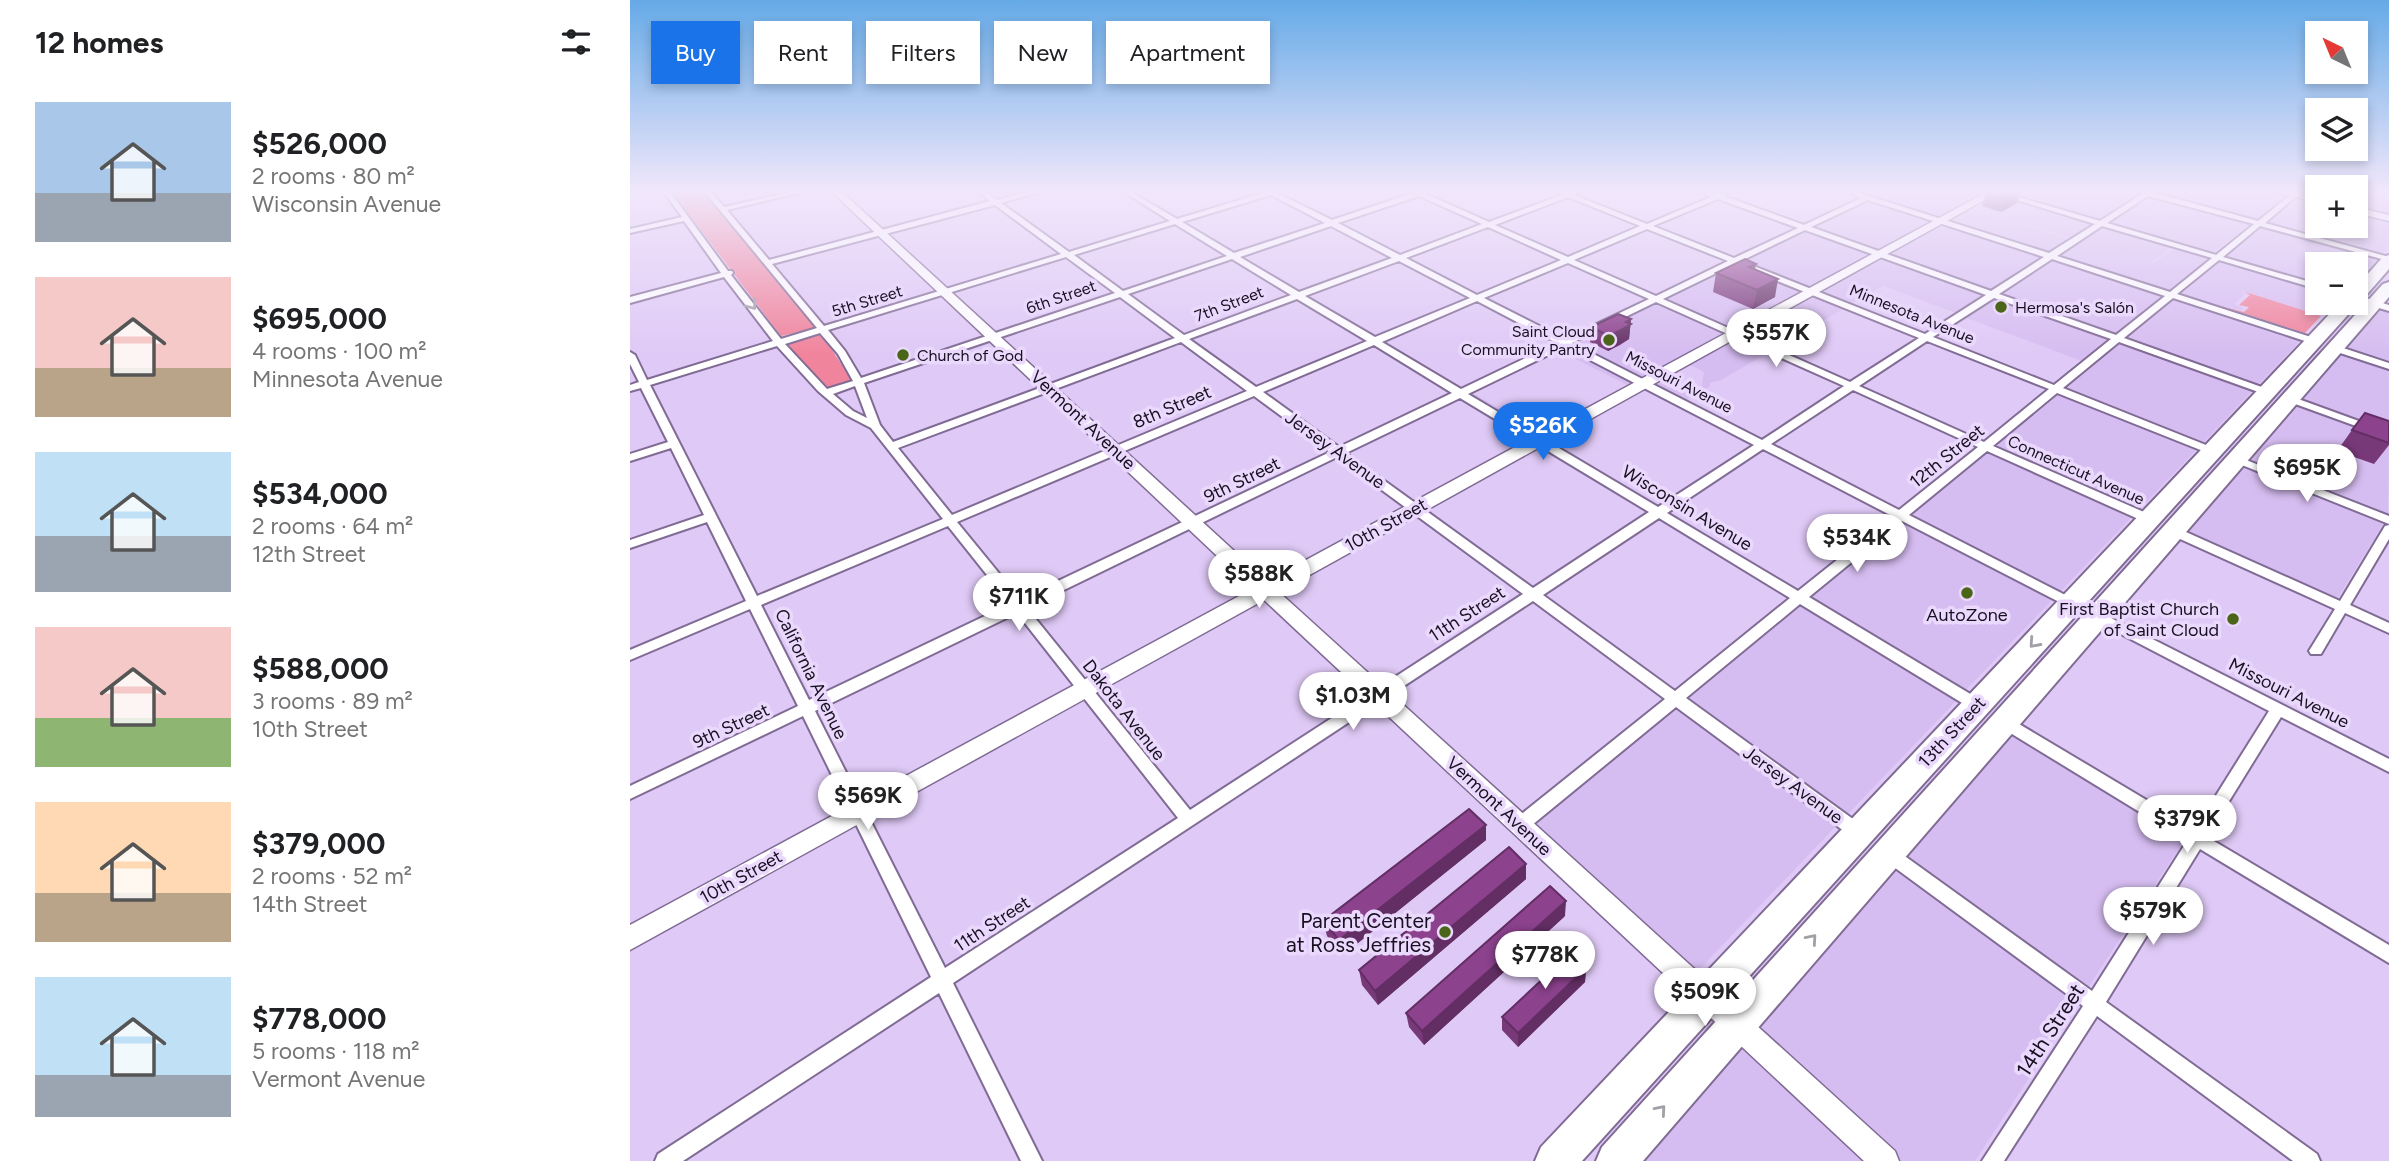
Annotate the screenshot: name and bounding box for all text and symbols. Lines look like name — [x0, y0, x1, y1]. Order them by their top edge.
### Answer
chip: Buy — [651, 21, 740, 84]
chip: Rent — [754, 21, 852, 84]
chip: Filters — [866, 21, 980, 84]
chip: New — [994, 21, 1092, 84]
chip: Apartment — [1106, 21, 1270, 84]
north arrow — [2305, 21, 2368, 84]
map controls — [2305, 21, 2368, 315]
icon: filters — [557, 23, 595, 61]
text: 12 homes — [35, 24, 163, 61]
button: layers — [2305, 98, 2368, 161]
text: $526,000 — [252, 125, 387, 162]
icon: home — [91, 130, 175, 214]
text: 2 rooms · 80 m² — [252, 162, 415, 190]
button: + — [2305, 175, 2368, 238]
text: Wisconsin Avenue — [252, 190, 441, 218]
button: − — [2305, 252, 2368, 315]
street label: 6th Street — [1023, 276, 1099, 318]
street label: Minnesota Avenue — [1847, 280, 1977, 348]
street label: 5th Street — [829, 281, 905, 321]
street label: 7th Street — [1192, 282, 1266, 326]
one-way arrow — [744, 297, 757, 310]
place label: Hermosa's Salón — [2015, 298, 2134, 317]
marker: Hermosa's Salón — [1993, 299, 2009, 315]
text: $695,000 — [252, 300, 387, 337]
icon: home — [91, 305, 175, 389]
pin: $557K — [1727, 310, 1825, 369]
text: $557K — [1742, 318, 1810, 346]
place label: Saint Cloud Community Pantry — [1461, 322, 1596, 359]
marker: Saint Cloud Community Pantry — [1601, 332, 1617, 348]
text: 4 rooms · 100 m² — [252, 337, 426, 365]
place label: Church of God — [917, 346, 1023, 365]
marker: Church of God — [895, 347, 911, 363]
street label: Missouri Avenue — [1622, 347, 1736, 417]
text: Minnesota Avenue — [252, 365, 443, 393]
street label: Vermont Avenue — [1026, 366, 1140, 474]
street label: 8th Street — [1130, 381, 1215, 433]
pin: $526K — [1494, 402, 1592, 462]
street label: Jersey Avenue — [1281, 406, 1389, 494]
text: $526K — [1509, 411, 1577, 439]
street label: 12th Street — [1905, 419, 1989, 493]
street label: Connecticut Avenue — [2005, 431, 2147, 509]
pin: $695K — [2258, 444, 2356, 504]
street label: 9th Street — [1200, 452, 1284, 508]
text: $695K — [2273, 453, 2341, 481]
street label: Wisconsin Avenue — [1618, 460, 1756, 556]
text: $534,000 — [252, 475, 388, 512]
icon: home — [91, 480, 175, 564]
street label: 10th Street — [1341, 493, 1431, 557]
text: 2 rooms · 64 m² — [252, 512, 413, 540]
pin: $534K — [1808, 514, 1906, 574]
text: $534K — [1823, 523, 1891, 551]
text: 12th Street — [252, 540, 366, 568]
pin: $588K — [1210, 550, 1308, 610]
text: $588K — [1224, 559, 1294, 587]
pin: $711K — [970, 574, 1068, 633]
street label: 11th Street — [1425, 581, 1509, 647]
text: $711K — [989, 582, 1049, 610]
marker: AutoZone — [1959, 585, 1975, 601]
place label: First Baptist Church of Saint Cloud — [2059, 598, 2219, 641]
place label: AutoZone — [1926, 604, 2008, 626]
street label: California Avenue — [770, 605, 852, 743]
marker: First Baptist Church of Saint Cloud — [2225, 611, 2241, 627]
one-way arrow — [2030, 635, 2042, 648]
text: $588,000 — [252, 650, 389, 687]
street label: Missouri Avenue — [2225, 653, 2353, 733]
icon: home — [91, 655, 175, 739]
street label: Dakota Avenue — [1078, 655, 1170, 765]
pin: $1.03M — [1296, 672, 1410, 732]
text: $1.03M — [1315, 681, 1391, 709]
text: 3 rooms · 89 m² — [252, 687, 413, 715]
street label: 13th Street — [1914, 692, 1990, 772]
street label: 9th Street — [689, 699, 773, 753]
text: 10th Street — [252, 715, 368, 743]
street label: Jersey Avenue — [1739, 741, 1847, 829]
street label: Vermont Avenue — [1442, 752, 1556, 860]
pin: $569K — [819, 772, 917, 832]
text: $569K — [834, 781, 902, 809]
pin: $379K — [2138, 796, 2236, 855]
text: $379K — [2154, 804, 2220, 832]
text: $379,000 — [252, 825, 385, 862]
icon: home — [91, 830, 175, 914]
street label: 10th Street — [696, 845, 786, 909]
text: 2 rooms · 52 m² — [252, 862, 412, 890]
pin: $579K — [2104, 888, 2202, 947]
text: 14th Street — [252, 890, 367, 918]
street label: 11th Street — [950, 891, 1034, 957]
text: $579K — [2119, 896, 2187, 924]
place label: Parent Center at Ross Jeffries — [1286, 908, 1431, 957]
marker: Parent Center at Ross Jeffries — [1437, 924, 1453, 940]
pin: $778K — [1496, 932, 1594, 991]
one-way arrow — [1804, 935, 1816, 948]
text: $778K — [1511, 940, 1579, 968]
pin: $509K — [1656, 968, 1754, 1028]
text: $509K — [1670, 977, 1740, 1005]
street label: 14th Street — [2011, 979, 2089, 1081]
text: $778,000 — [252, 1000, 386, 1037]
icon: home — [91, 1005, 175, 1089]
text: 5 rooms · 118 m² — [252, 1037, 420, 1065]
text: Vermont Avenue — [252, 1065, 425, 1093]
one-way arrow — [1653, 1105, 1665, 1118]

